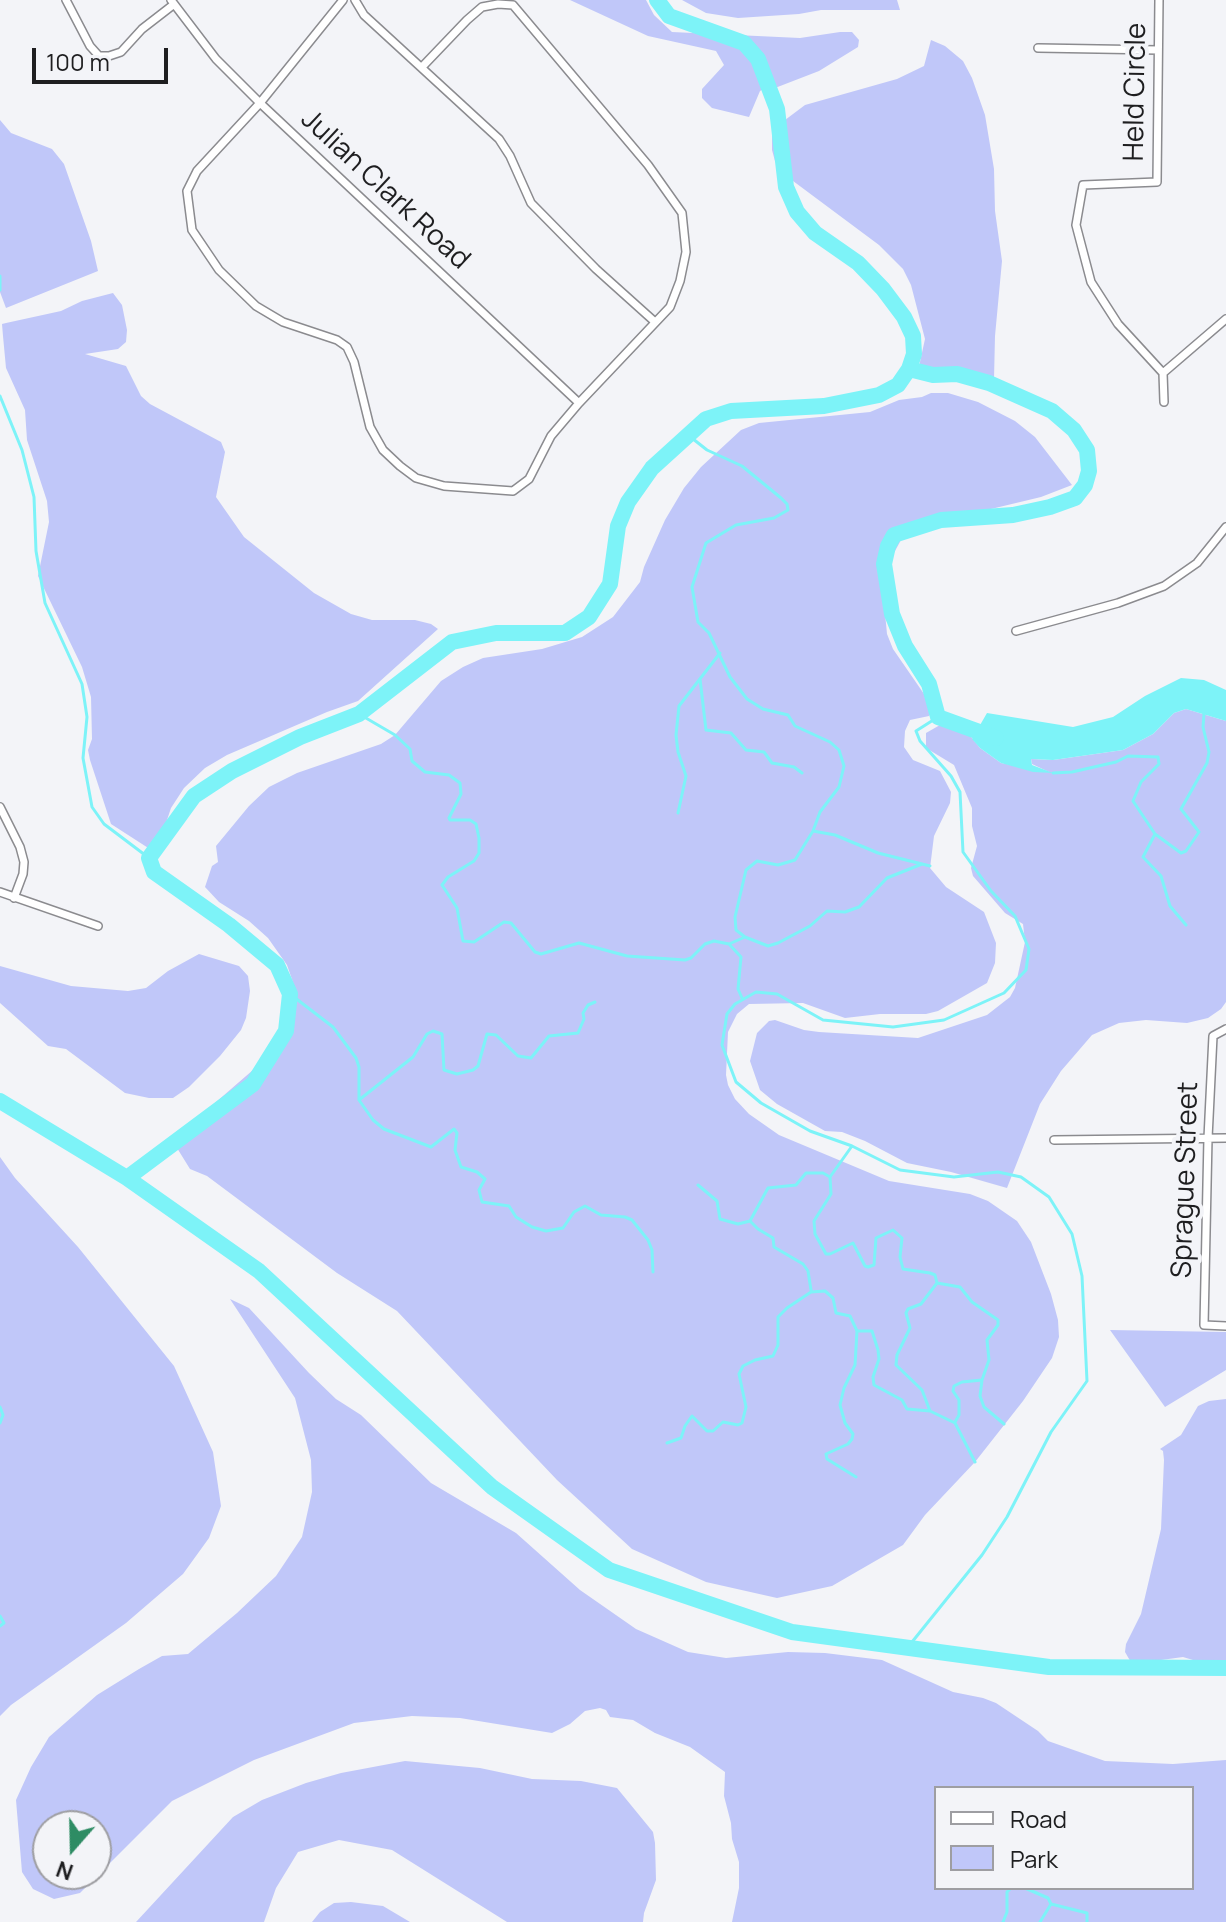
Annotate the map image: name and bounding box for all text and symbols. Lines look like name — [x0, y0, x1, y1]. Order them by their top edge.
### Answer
street label: Held Circle — [1118, 22, 1154, 162]
scale bar — [36, 32, 172, 82]
text: 100 m — [46, 45, 110, 78]
street label: Julian Clark Road — [294, 103, 476, 277]
street label: Sprague Street — [1166, 1081, 1206, 1279]
legend — [934, 1786, 1194, 1890]
text: Road — [1010, 1802, 1067, 1835]
north arrow — [32, 1810, 112, 1890]
text: Park — [1010, 1842, 1058, 1875]
text: N — [52, 1854, 77, 1887]

